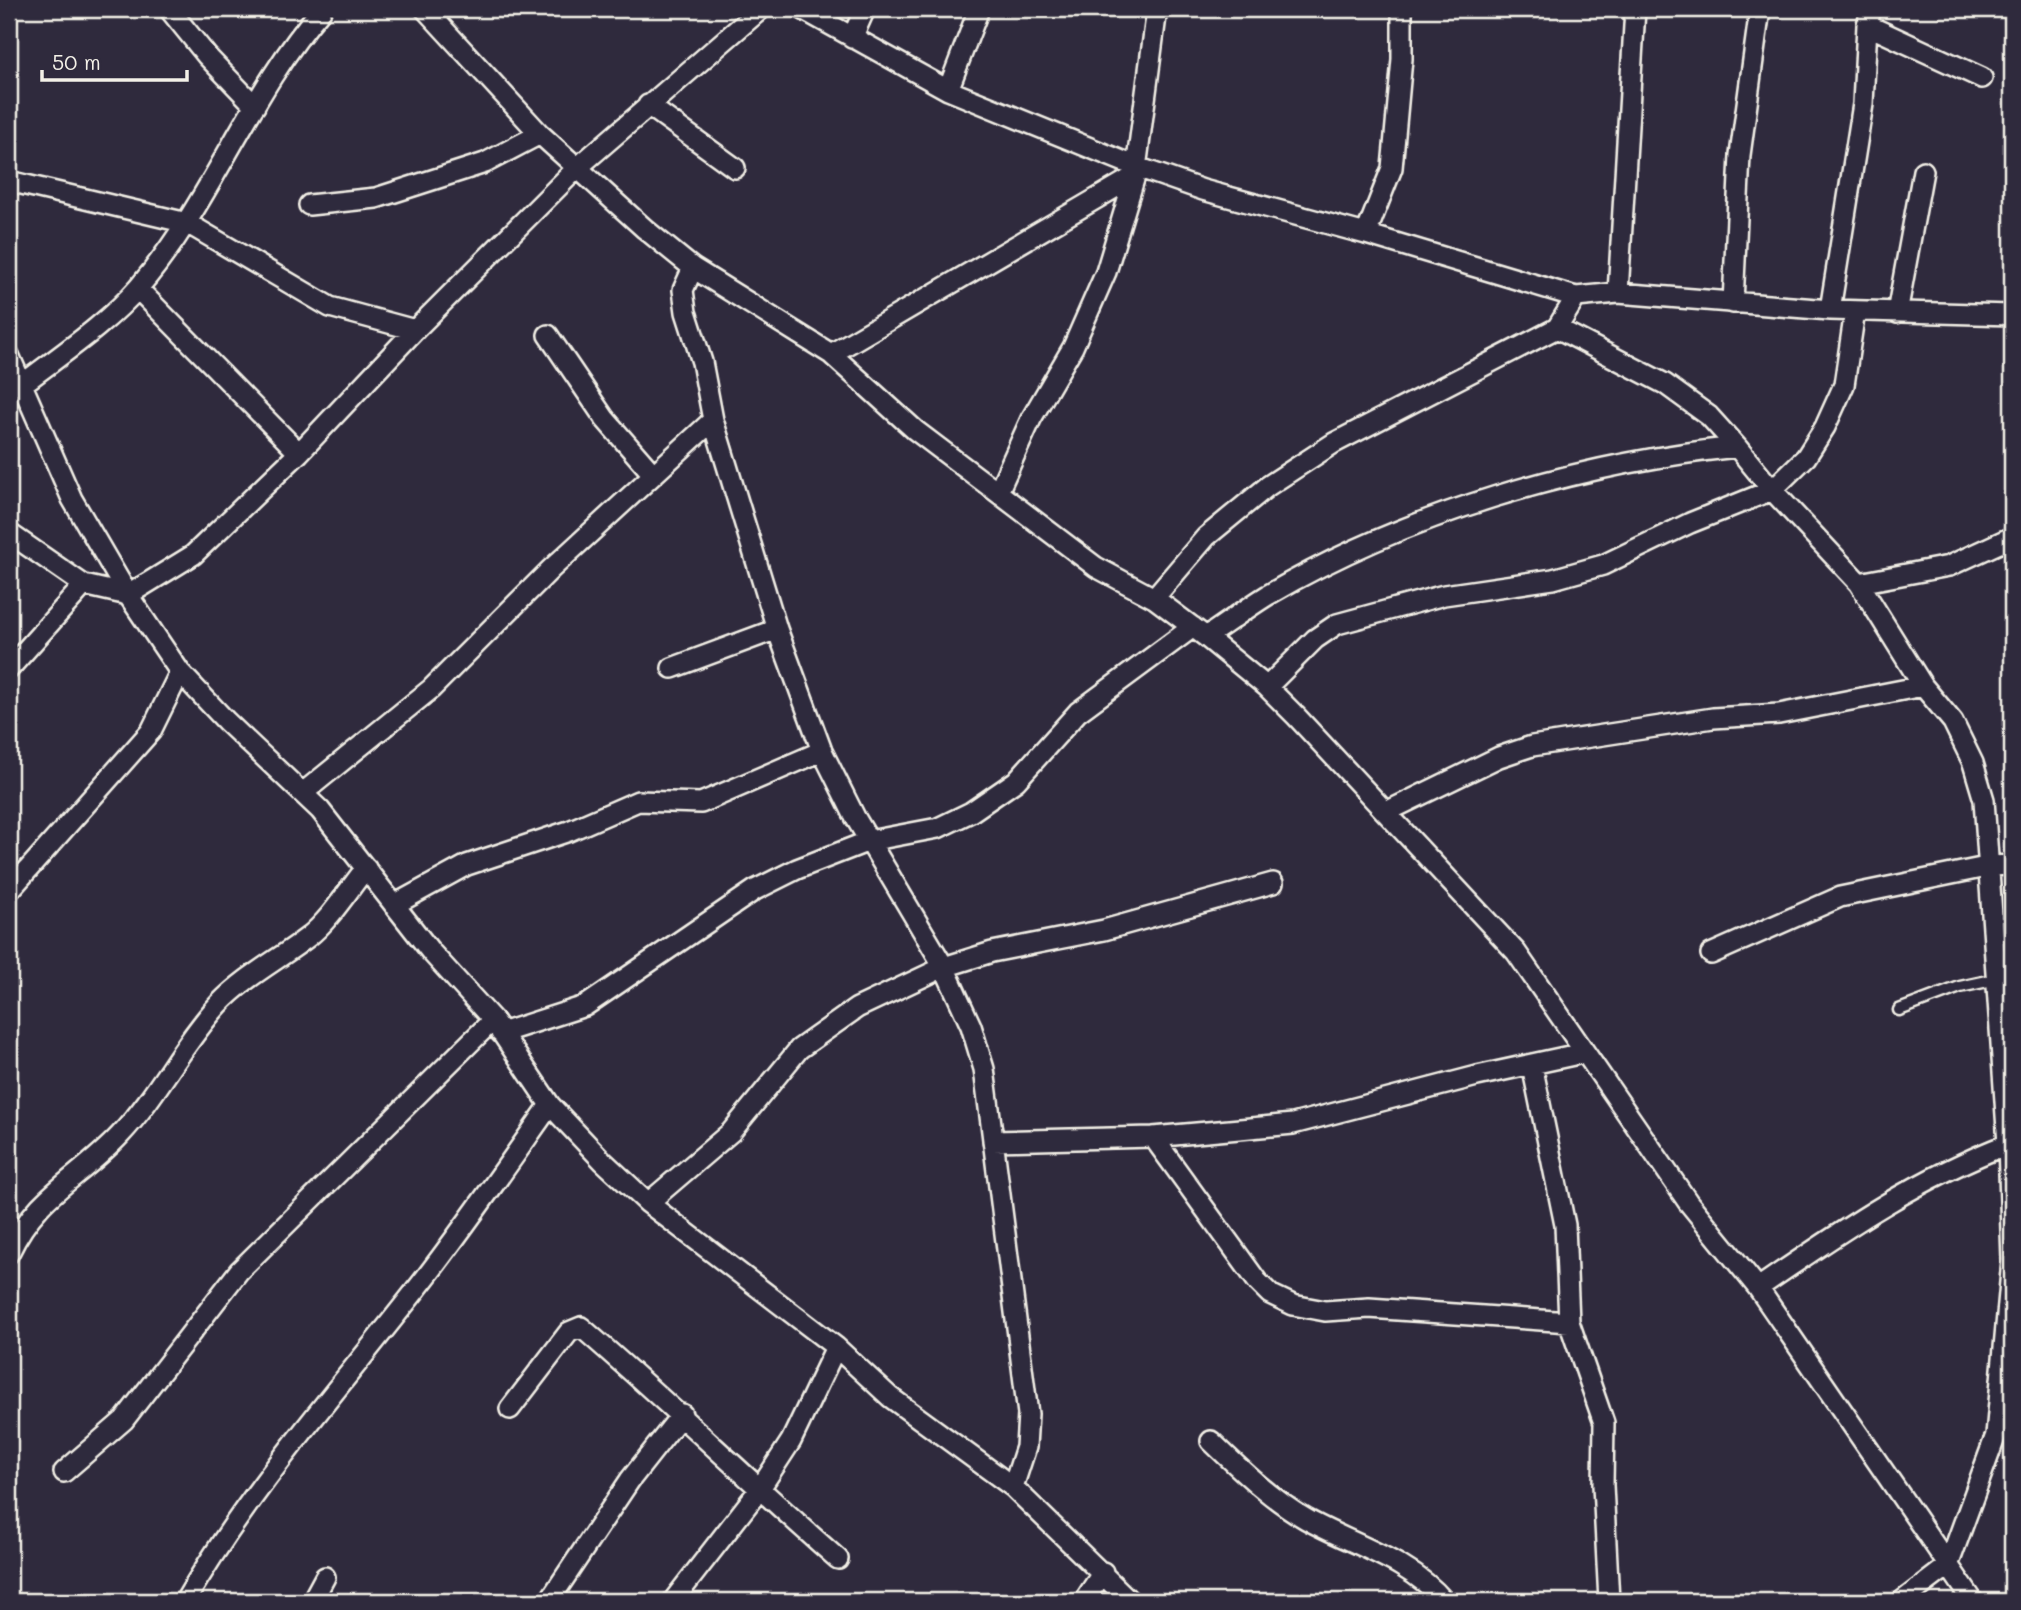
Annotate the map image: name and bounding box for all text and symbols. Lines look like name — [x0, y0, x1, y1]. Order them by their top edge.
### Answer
scale bar — [42, 38, 187, 82]
text: 50 m — [52, 48, 101, 75]

